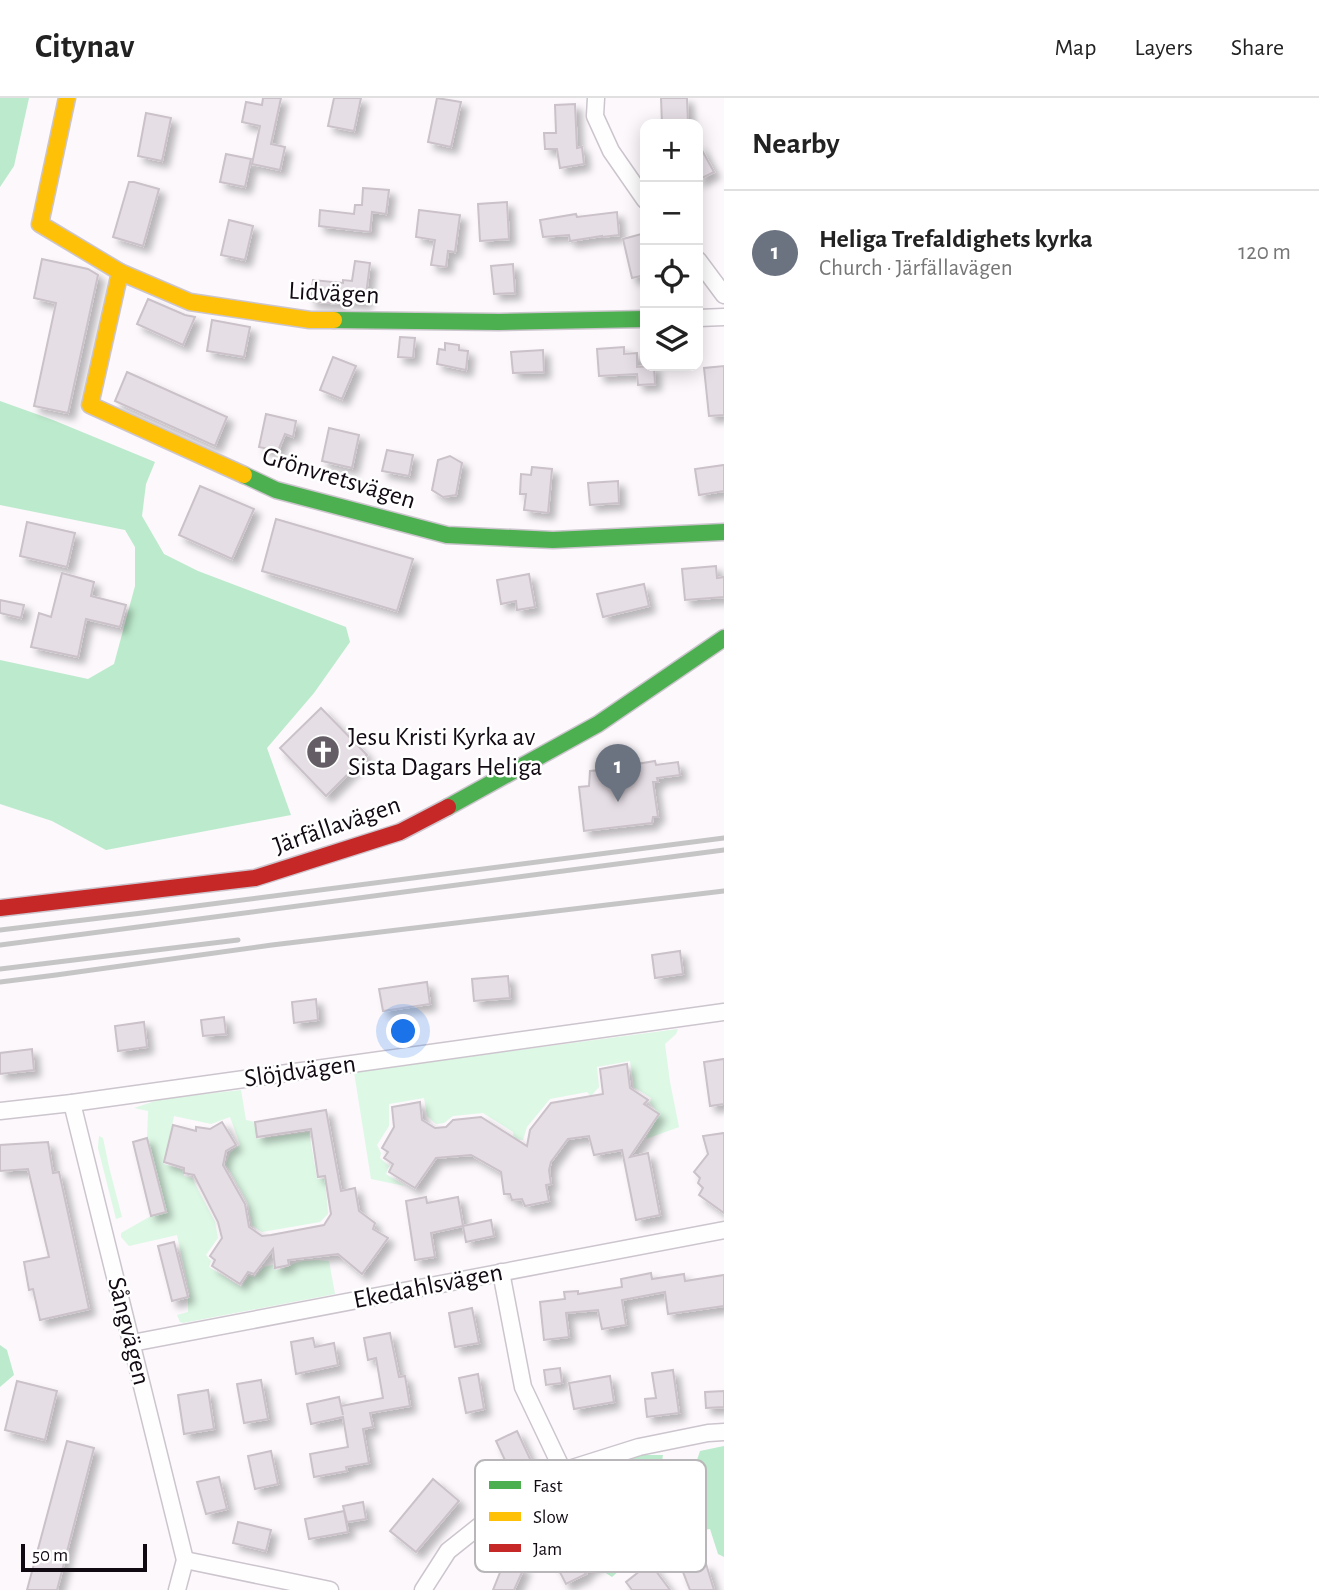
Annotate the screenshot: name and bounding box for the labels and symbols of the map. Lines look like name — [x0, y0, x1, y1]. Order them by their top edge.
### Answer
street label: Lidvägen — [288, 278, 380, 308]
street label: Grönvretsvägen — [259, 442, 419, 514]
place label: Jesu Kristi Kyrka av Sista Dagars Heliga — [348, 724, 542, 780]
church icon: Jesu Kristi Kyrka av Sista Dagars Heliga — [304, 733, 342, 771]
pin: 1 — [595, 744, 641, 802]
street label: Järfällavägen — [270, 791, 404, 859]
your location — [386, 1014, 420, 1048]
street label: Slöjdvägen — [243, 1050, 357, 1092]
street label: Ekedahlsvägen — [351, 1259, 505, 1313]
street label: Sångvägen — [103, 1274, 155, 1388]
legend — [475, 1460, 706, 1572]
text: Fast — [533, 1477, 563, 1496]
text: Slow — [533, 1508, 569, 1527]
text: Jam — [533, 1540, 562, 1559]
scale bar — [21, 1541, 147, 1573]

